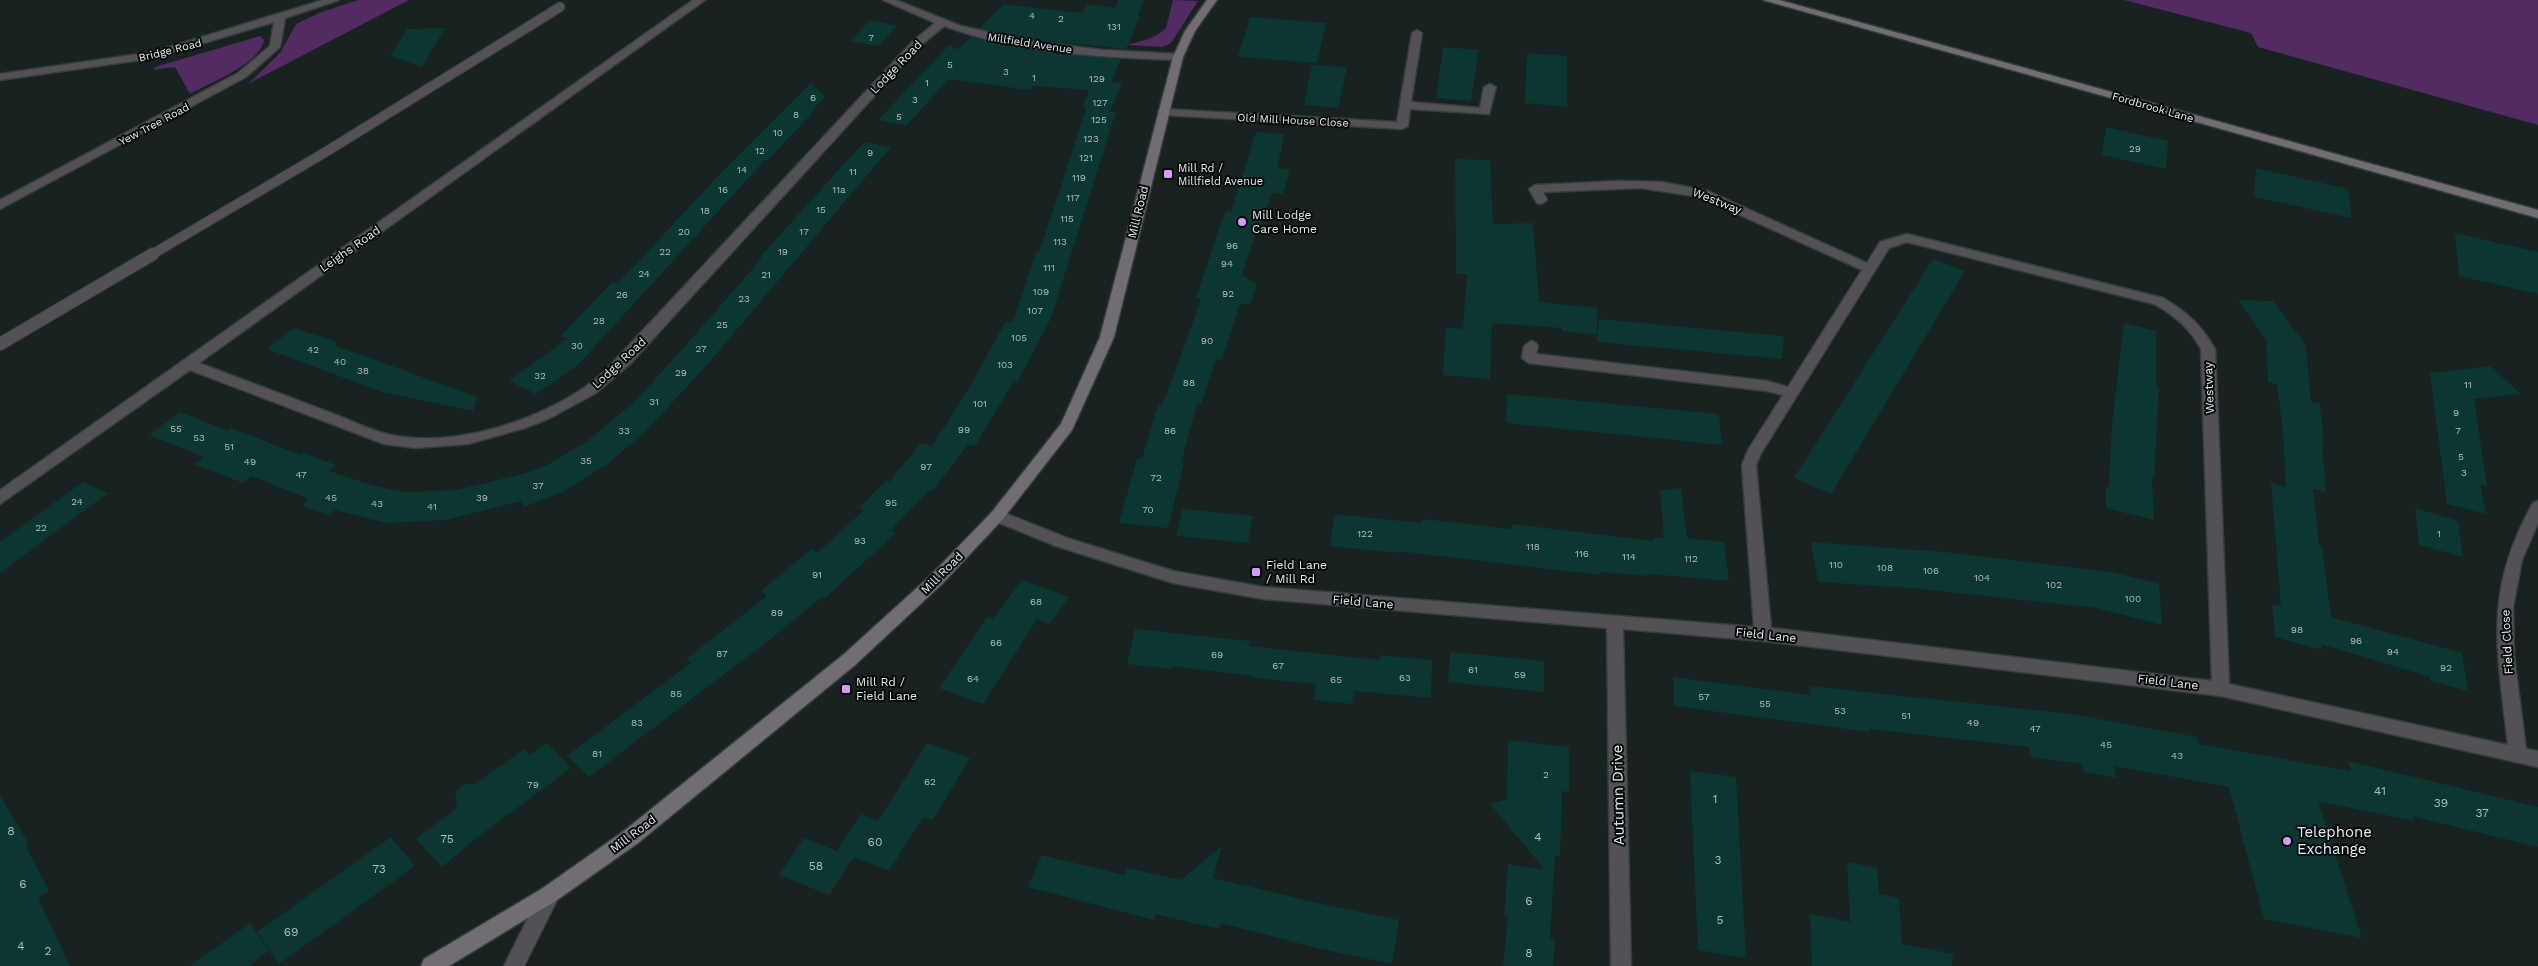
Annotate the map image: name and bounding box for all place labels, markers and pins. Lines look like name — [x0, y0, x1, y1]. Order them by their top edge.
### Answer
place label: Mill Rd / Millfield Avenue — [1178, 162, 1263, 188]
marker: Mill Rd / Millfield Avenue — [1162, 168, 1174, 180]
place label: Mill Lodge Care Home — [1252, 208, 1317, 236]
marker: Mill Lodge Care Home — [1236, 216, 1248, 228]
place label: Field Lane / Mill Rd — [1266, 558, 1327, 586]
marker: Field Lane / Mill Rd — [1250, 566, 1262, 578]
place label: Mill Rd / Field Lane — [856, 675, 917, 703]
marker: Mill Rd / Field Lane — [840, 683, 852, 695]
place label: Telephone Exchange — [2297, 823, 2372, 858]
marker: Telephone Exchange — [2281, 835, 2293, 847]

